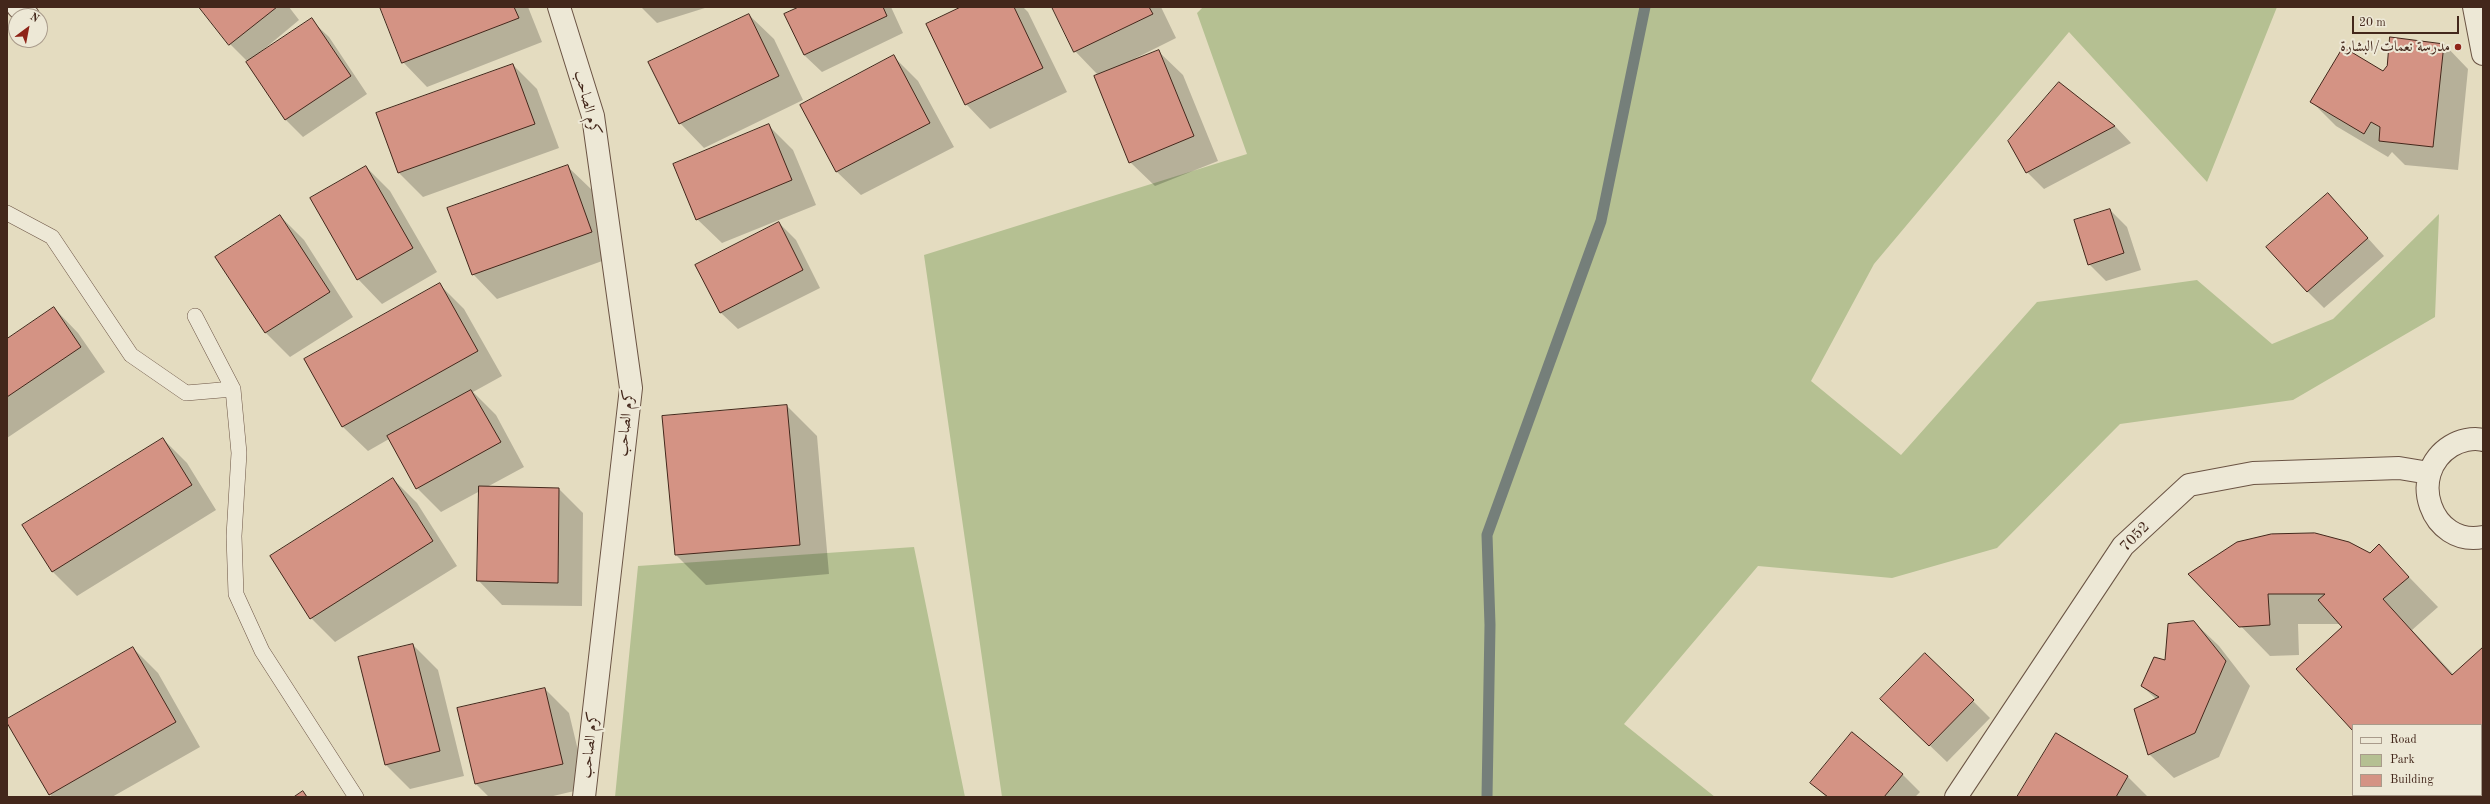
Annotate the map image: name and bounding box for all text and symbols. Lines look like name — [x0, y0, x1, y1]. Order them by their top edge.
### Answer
north arrow — [8, 8, 48, 48]
scale bar — [2354, 8, 2461, 34]
text: N — [28, 11, 41, 25]
text: 20 m — [2359, 17, 2386, 29]
place label: مدرسة نعمات/البشارة — [2340, 38, 2450, 56]
marker: مدرسة نعمات/البشارة — [2453, 42, 2463, 52]
street label: كرم الصاحب — [570, 68, 604, 138]
street label: كرم الصاحب — [614, 389, 638, 457]
street label: 7052 — [2116, 518, 2154, 556]
street label: كرم الصاحب — [577, 711, 603, 779]
legend — [2352, 724, 2482, 796]
text: Road — [2390, 734, 2417, 746]
text: Park — [2390, 754, 2415, 766]
text: Building — [2390, 774, 2434, 786]

